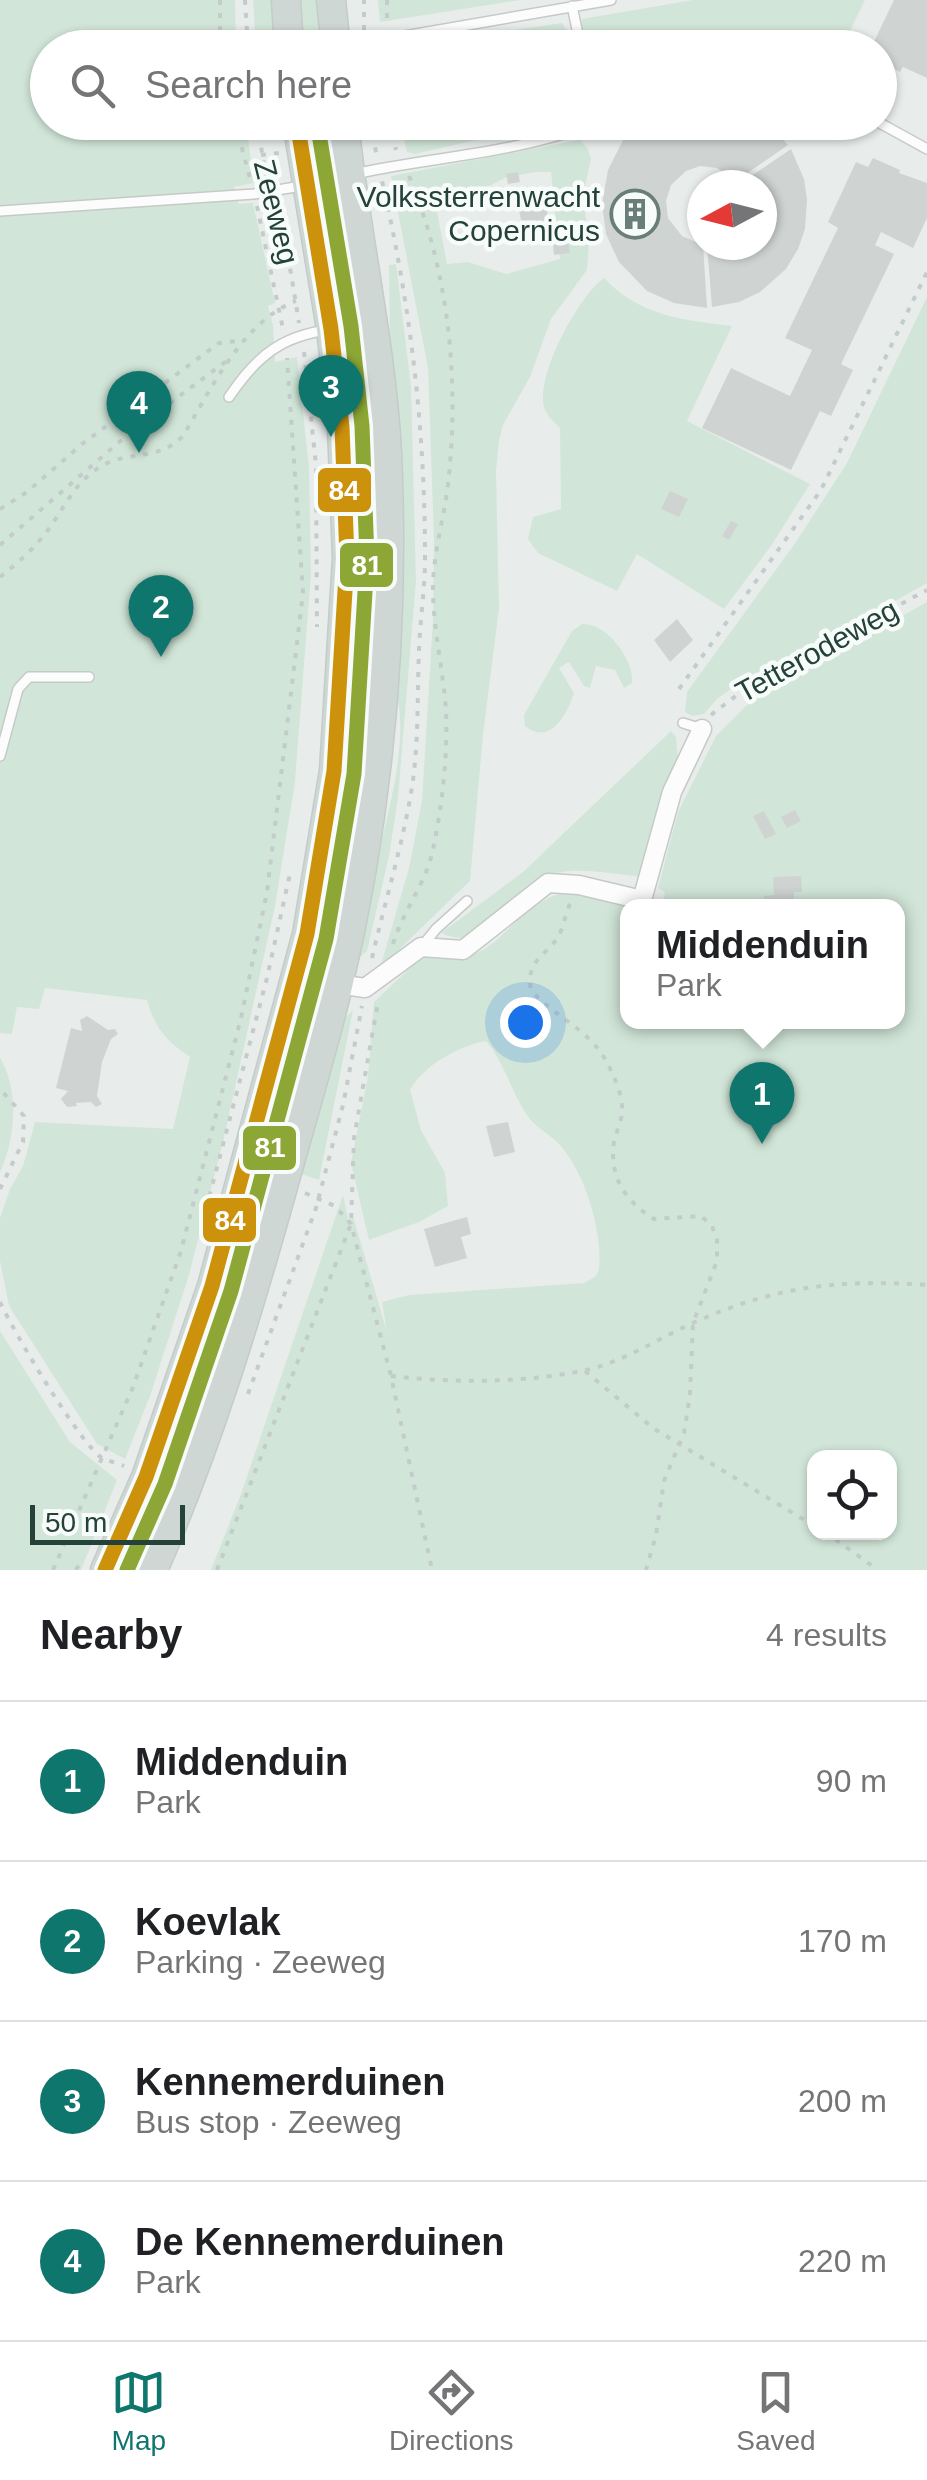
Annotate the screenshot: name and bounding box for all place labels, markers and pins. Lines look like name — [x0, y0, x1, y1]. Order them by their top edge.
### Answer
place label: Volkssterrenwacht Copernicus — [357, 180, 601, 247]
building icon: Volkssterrenwacht Copernicus — [609, 188, 661, 240]
pin: 3 — [298, 354, 364, 437]
pin: 4 — [106, 370, 172, 453]
pin: 2 — [128, 574, 194, 657]
pin: 1 — [730, 1062, 794, 1144]

